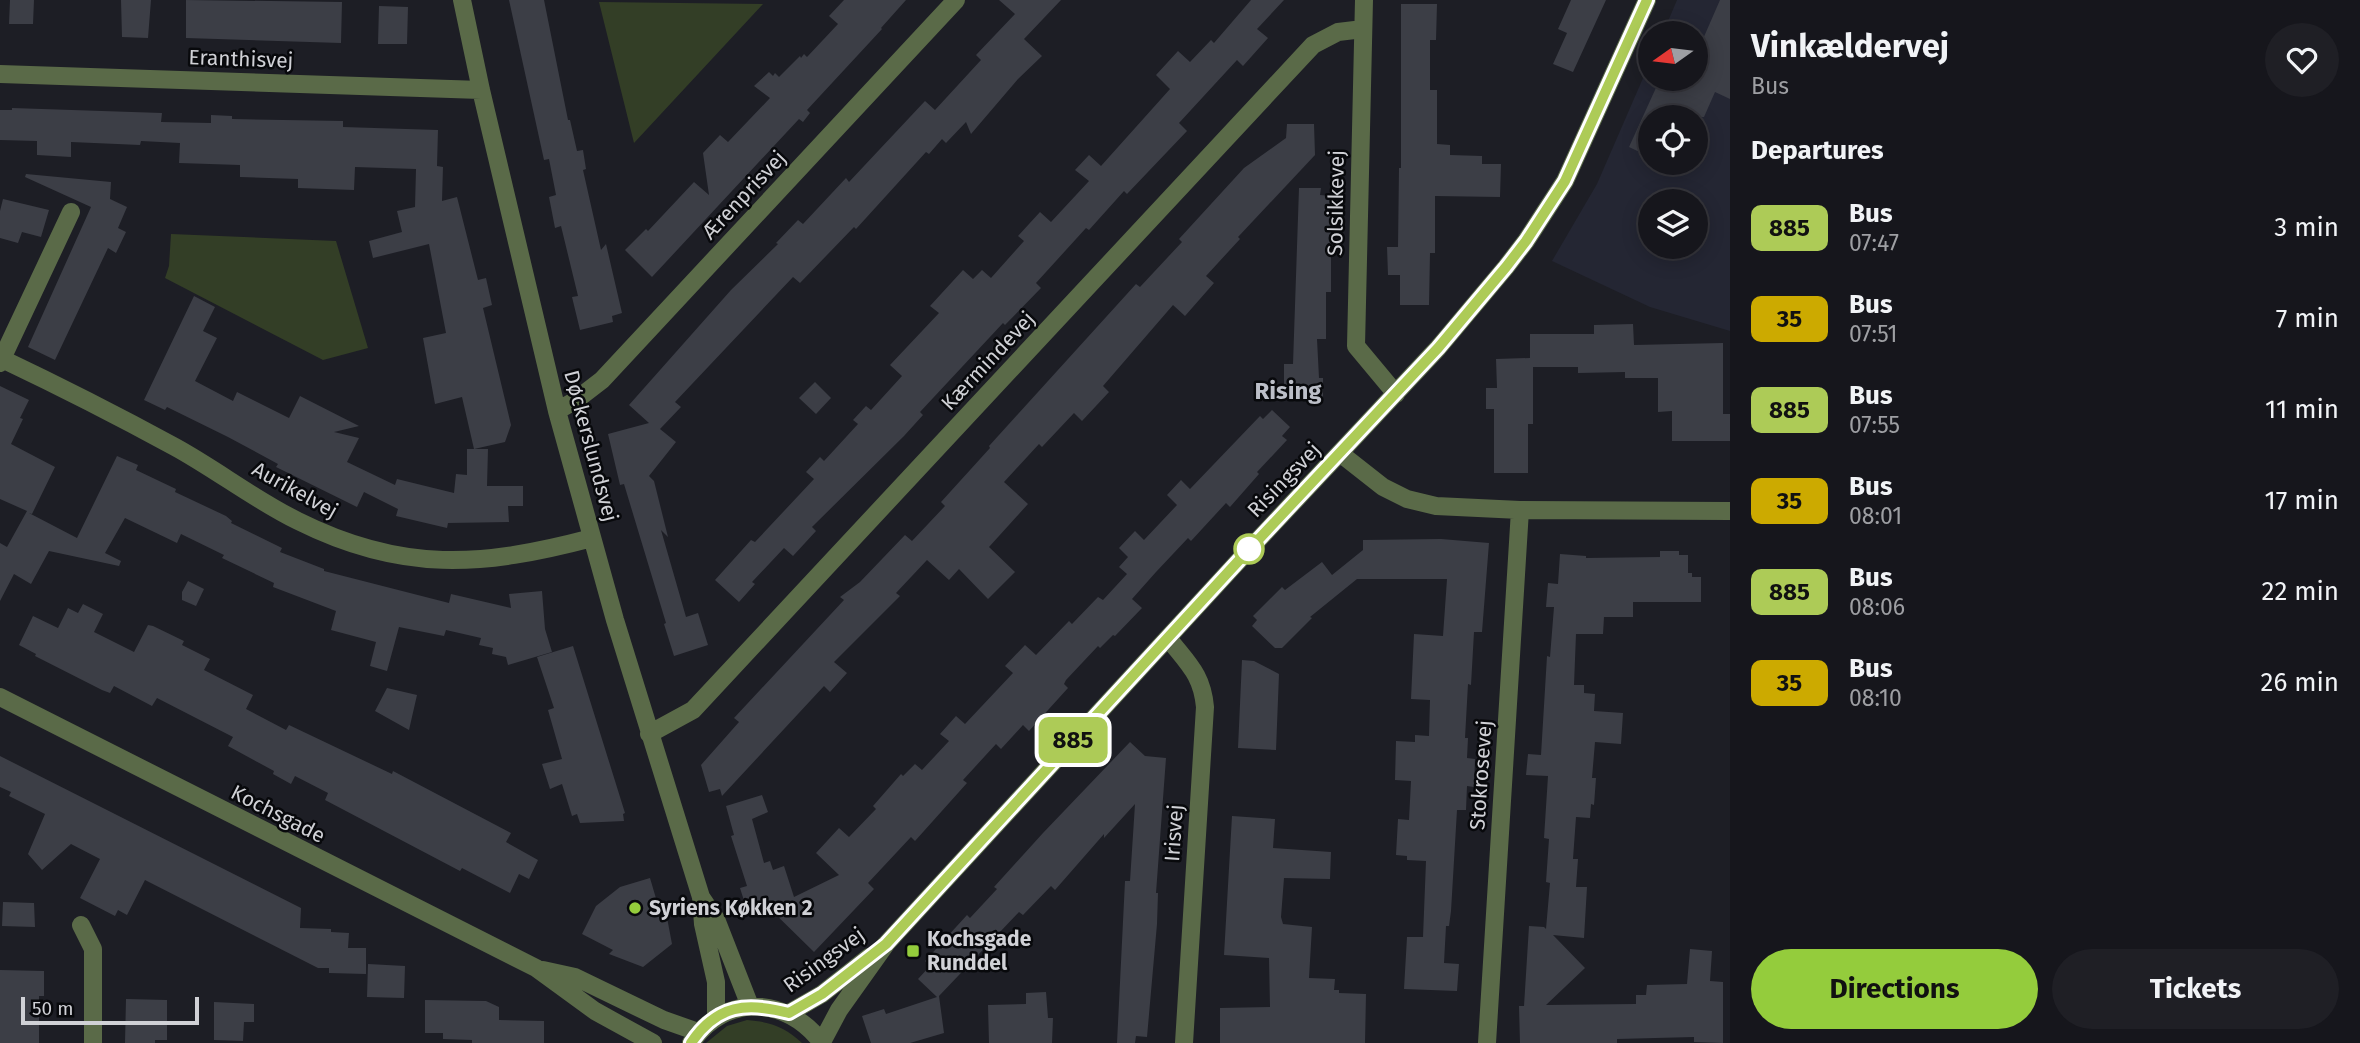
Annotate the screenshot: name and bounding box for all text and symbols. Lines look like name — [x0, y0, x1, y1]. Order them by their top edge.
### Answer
north arrow — [1638, 21, 1708, 91]
map controls — [1638, 21, 1708, 259]
button: heart — [2265, 23, 2339, 97]
text: Vinkældervej — [1751, 26, 1949, 66]
street label: Eranthisvej — [188, 44, 294, 74]
text: Bus — [1751, 72, 1789, 100]
button: locate — [1638, 105, 1708, 175]
text: Departures — [1751, 135, 1884, 166]
street label: Ærenprisvej — [696, 145, 792, 245]
street label: Solsikkevej — [1322, 150, 1350, 256]
button: layers — [1638, 189, 1708, 259]
text: Bus — [1849, 198, 1892, 229]
text: 3 min — [2274, 212, 2339, 243]
text: 885 — [1769, 214, 1810, 242]
text: 07:47 — [1849, 229, 1899, 257]
text: Bus — [1849, 289, 1892, 320]
text: 7 min — [2276, 303, 2339, 334]
text: 35 — [1777, 305, 1802, 333]
street label: Kærmindevej — [936, 306, 1040, 416]
text: 07:51 — [1849, 320, 1898, 348]
street label: Døckerslundsvej — [558, 367, 624, 525]
district label: Rising — [1254, 377, 1322, 405]
text: Bus — [1849, 380, 1892, 411]
text: 11 min — [2265, 394, 2339, 425]
text: 885 — [1769, 396, 1810, 424]
text: 07:55 — [1849, 411, 1900, 439]
street label: Risingsvej — [1242, 437, 1326, 523]
street label: Aurikelvej — [248, 456, 342, 524]
text: Bus — [1849, 471, 1892, 502]
text: 17 min — [2264, 485, 2339, 516]
text: 35 — [1777, 487, 1802, 515]
text: 08:01 — [1849, 502, 1902, 530]
unlabelled marker — [1234, 534, 1264, 564]
text: Bus — [1849, 562, 1892, 593]
text: 22 min — [2262, 576, 2339, 607]
text: 885 — [1769, 578, 1810, 606]
text: 08:06 — [1849, 593, 1905, 621]
text: Bus — [1849, 653, 1892, 684]
text: 26 min — [2261, 667, 2339, 698]
text: 35 — [1777, 669, 1802, 697]
text: 08:10 — [1849, 684, 1902, 712]
line badge: 885 — [1033, 717, 1113, 763]
street label: Stokrosevej — [1464, 719, 1498, 831]
text: 885 — [1053, 726, 1093, 754]
street label: Kochsgade — [226, 779, 330, 849]
street label: Irisvej — [1159, 804, 1189, 862]
place label: Syriens Køkken 2 — [649, 895, 813, 921]
marker: Syriens Køkken 2 — [627, 900, 643, 916]
street label: Risingsvej — [778, 922, 870, 998]
place label: Kochsgade Runddel — [927, 926, 1032, 976]
marker: Kochsgade Runddel — [905, 943, 921, 959]
button: Directions — [1751, 949, 2038, 1029]
button: Tickets — [2052, 949, 2339, 1029]
scale bar — [21, 994, 200, 1026]
text: 50 m — [32, 997, 73, 1020]

